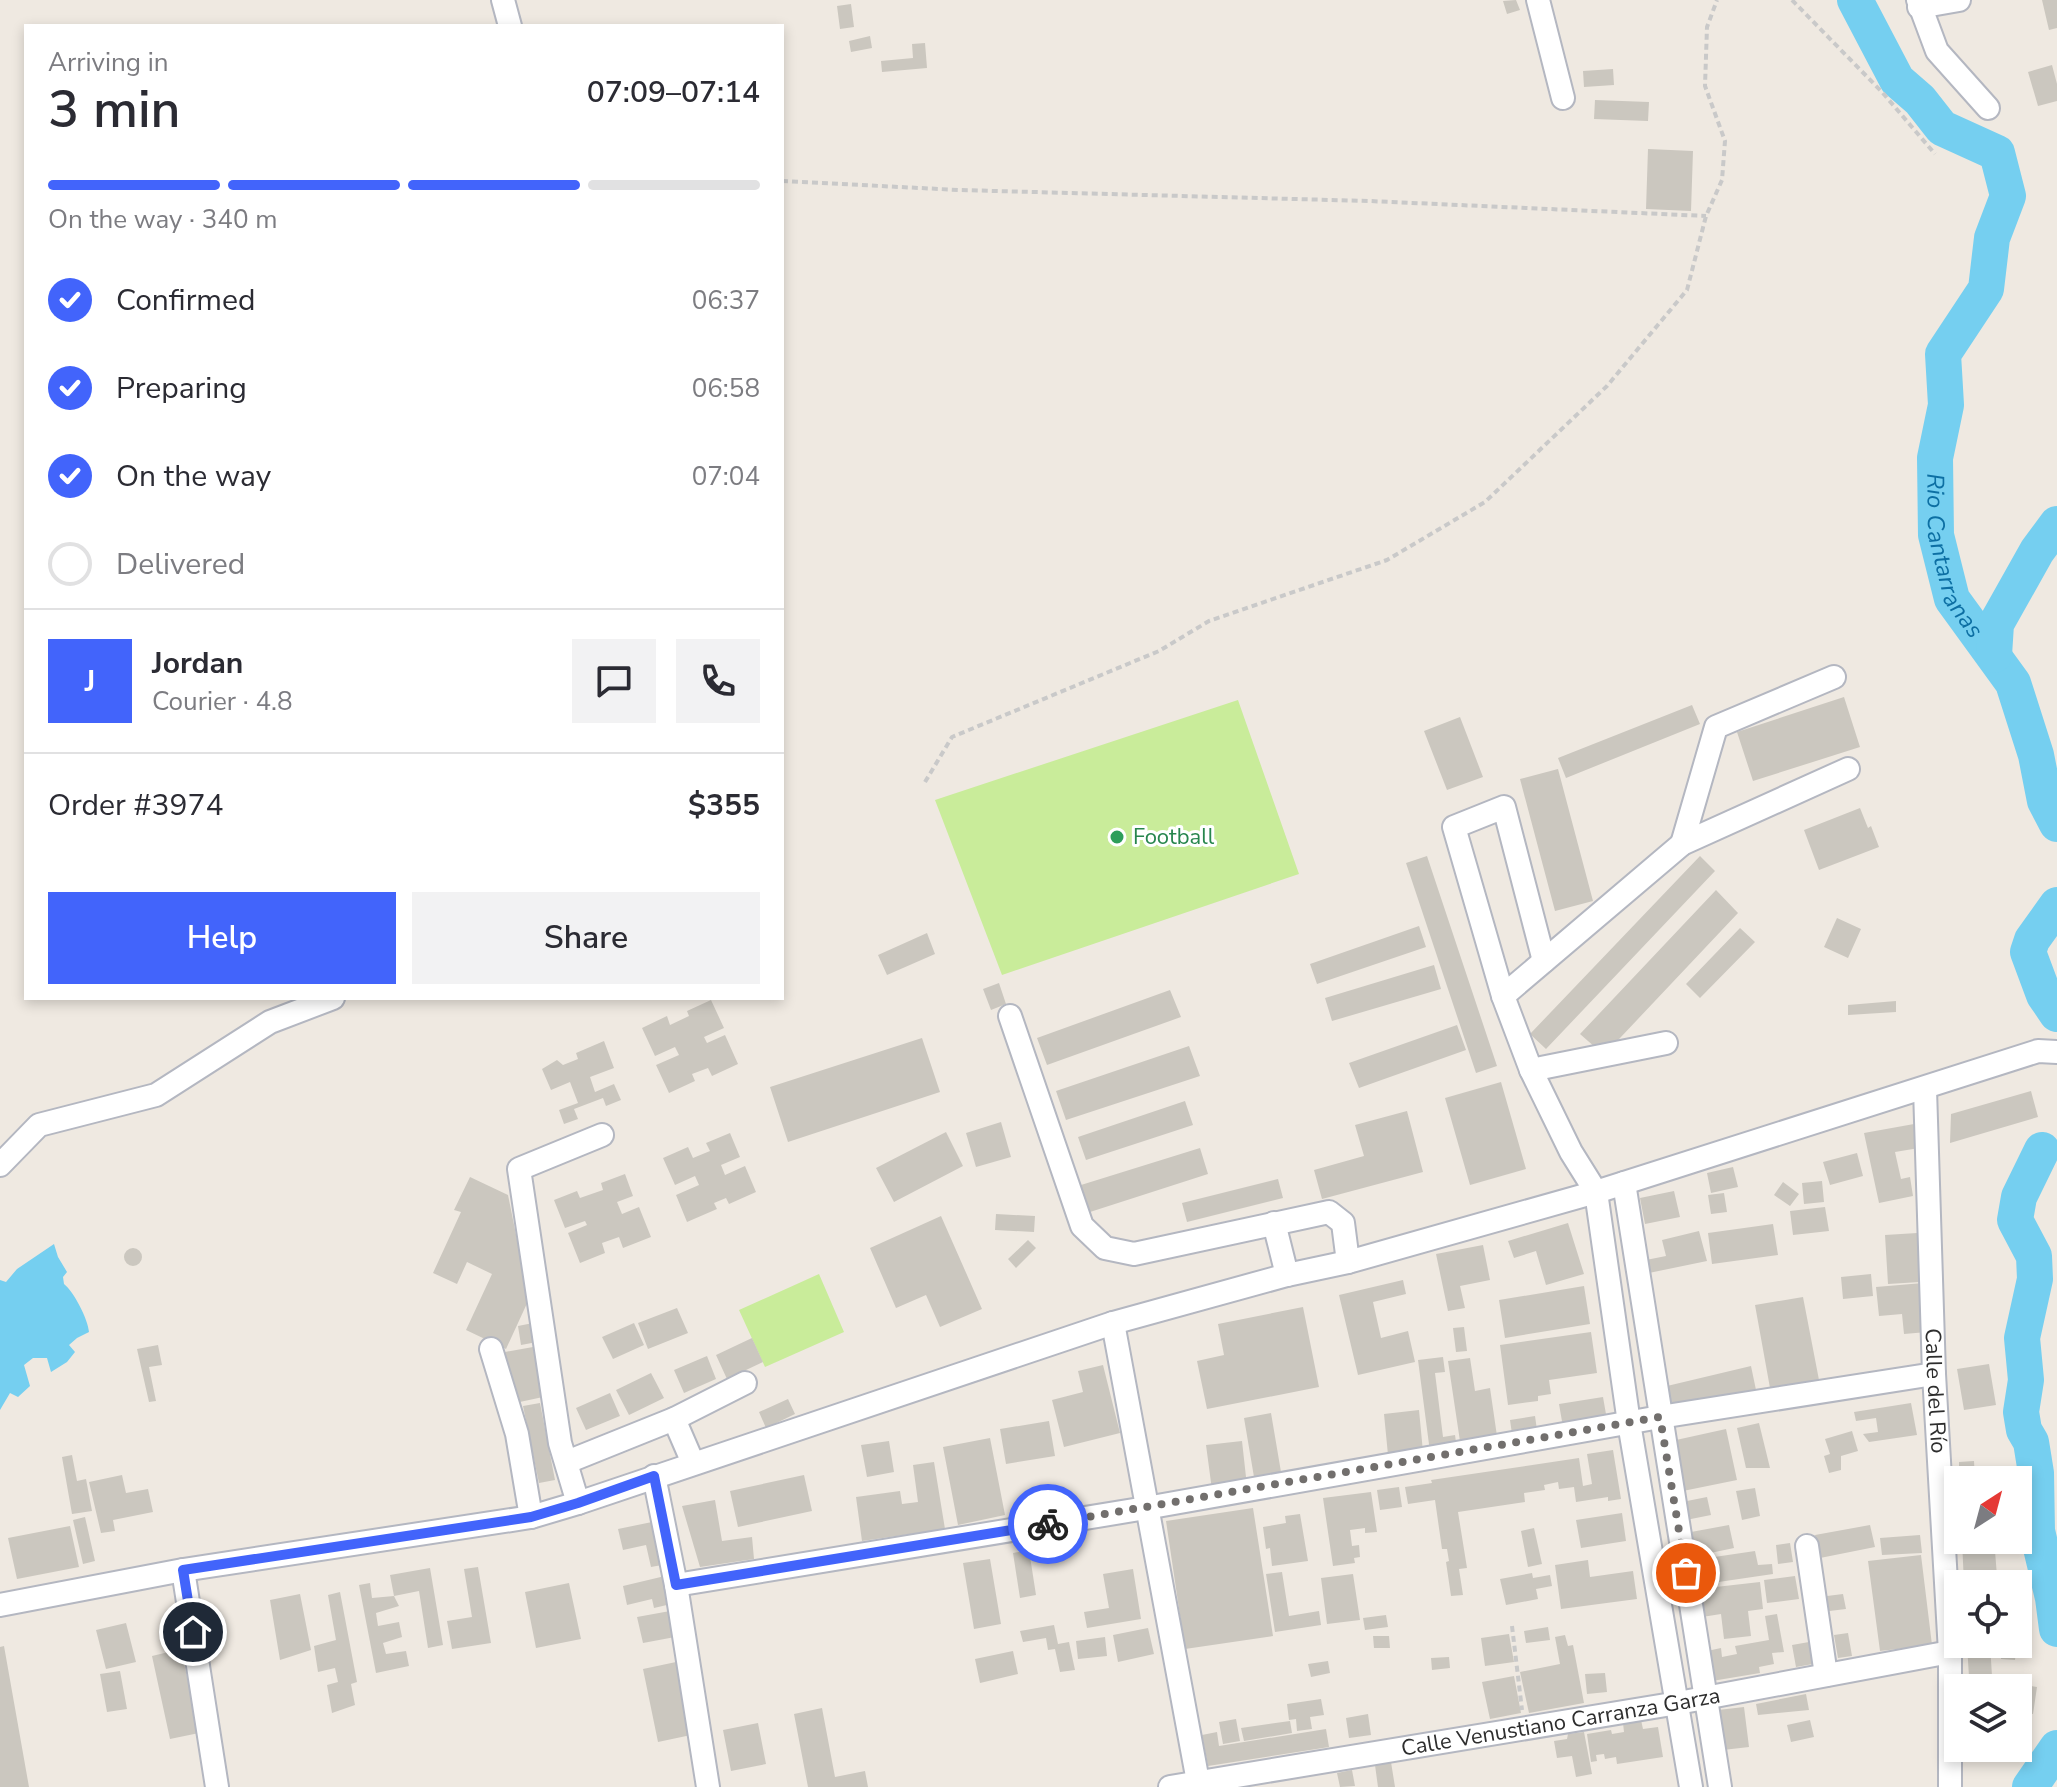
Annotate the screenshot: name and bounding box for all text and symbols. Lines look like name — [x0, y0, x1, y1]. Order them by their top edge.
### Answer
text: Arriving in — [48, 45, 169, 80]
text: 07:09–07:14 — [587, 72, 760, 113]
text: 3 min — [48, 74, 181, 145]
text: On the way · 340 m — [48, 202, 277, 237]
icon: check — [48, 278, 92, 322]
text: Confirmed — [116, 280, 256, 321]
text: 06:37 — [692, 283, 760, 318]
icon: check — [48, 366, 92, 410]
text: Preparing — [116, 368, 247, 409]
text: 06:58 — [692, 371, 760, 406]
icon: check — [48, 454, 92, 498]
text: On the way — [116, 456, 271, 497]
text: 07:04 — [692, 459, 760, 494]
water label: Rio Cantarranas — [1919, 473, 1991, 644]
text: Delivered — [116, 544, 245, 585]
button: chat — [572, 639, 656, 723]
button: phone — [676, 639, 760, 723]
text: Jordan — [152, 643, 243, 684]
text: J — [85, 661, 95, 702]
text: Courier · 4.8 — [152, 684, 293, 719]
text: Order #3974 — [48, 785, 223, 826]
text: $355 — [688, 785, 760, 826]
place label: Football — [1133, 822, 1215, 852]
marker: Football — [1108, 828, 1126, 846]
button: Help — [48, 892, 396, 984]
button: Share — [412, 892, 760, 984]
street label: Calle del Río — [1918, 1328, 1954, 1454]
north arrow — [1944, 1466, 2032, 1554]
map controls — [1944, 1466, 2032, 1762]
courier — [1008, 1484, 1088, 1564]
icon: bike — [1026, 1502, 1070, 1546]
pin — [1652, 1539, 1720, 1607]
icon: bag — [1664, 1551, 1708, 1595]
button: locate — [1944, 1570, 2032, 1658]
pin — [159, 1598, 227, 1666]
icon: home — [171, 1610, 215, 1654]
button: layers — [1944, 1674, 2032, 1762]
street label: Calle Venustiano Carranza Garza — [1399, 1680, 1723, 1764]

